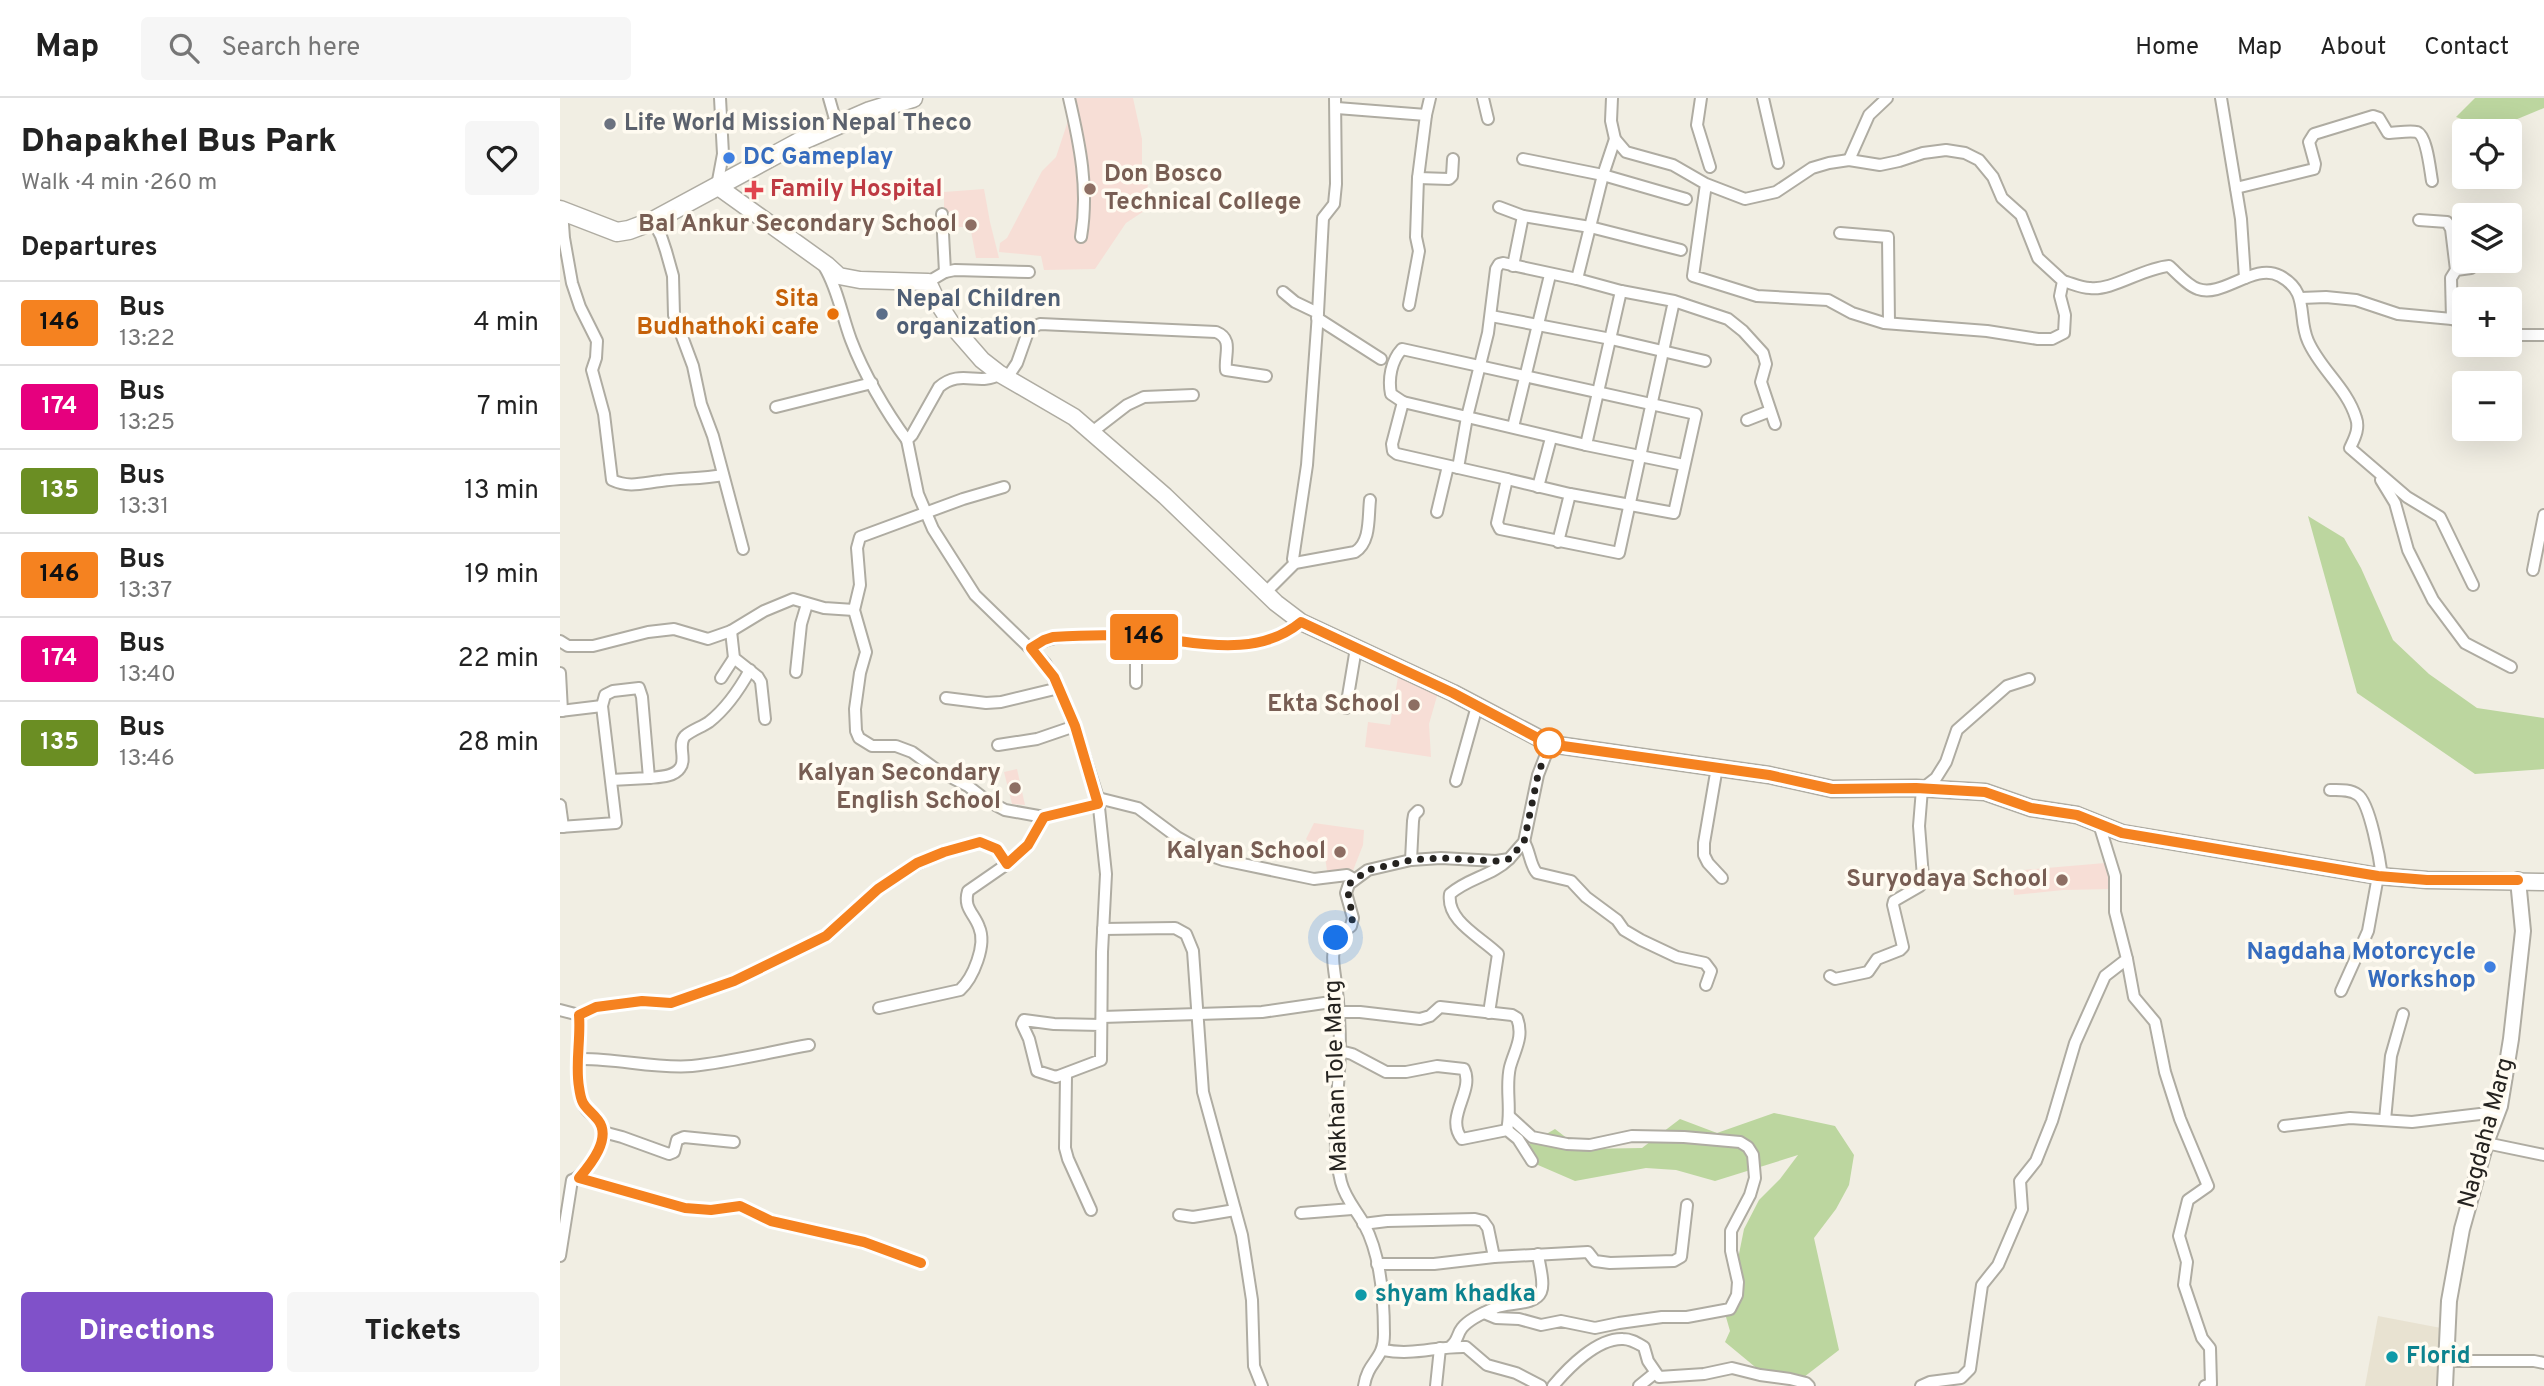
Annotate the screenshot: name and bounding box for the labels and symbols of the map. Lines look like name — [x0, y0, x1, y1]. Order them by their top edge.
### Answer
place label: Life World Mission Nepal Theco — [624, 109, 972, 139]
marker: Life World Mission Nepal Theco — [602, 116, 618, 132]
place label: DC Gameplay — [743, 143, 894, 173]
marker: DC Gameplay — [721, 150, 737, 166]
place label: Don Bosco Technical College — [1104, 160, 1301, 218]
place label: Family Hospital — [770, 175, 942, 205]
marker: Family Hospital — [744, 180, 764, 200]
marker: Don Bosco Technical College — [1082, 181, 1098, 197]
place label: Bal Ankur Secondary School — [638, 210, 957, 240]
marker: Bal Ankur Secondary School — [963, 217, 979, 233]
place label: Sita Budhathoki cafe — [637, 285, 819, 343]
place label: Nepal Children organization — [896, 285, 1061, 343]
marker: Sita Budhathoki cafe — [825, 306, 841, 322]
marker: Nepal Children organization — [874, 306, 890, 322]
line badge: 146 — [1104, 614, 1184, 660]
place label: Ekta School — [1267, 690, 1400, 720]
marker: Ekta School — [1406, 697, 1422, 713]
unlabelled marker — [1534, 728, 1564, 758]
place label: Kalyan Secondary English School — [798, 759, 1001, 817]
marker: Kalyan Secondary English School — [1007, 780, 1023, 796]
place label: Kalyan School — [1167, 837, 1326, 867]
marker: Kalyan School — [1332, 844, 1348, 860]
place label: Suryodaya School — [1846, 865, 2048, 895]
marker: Suryodaya School — [2054, 872, 2070, 888]
your location — [1318, 920, 1353, 955]
place label: Nagdaha Motorcycle Workshop — [2246, 938, 2476, 996]
marker: Nagdaha Motorcycle Workshop — [2482, 959, 2498, 975]
street label: Makhan Tole Marg — [1319, 979, 1355, 1173]
street label: Nagdaha Marg — [2453, 1055, 2521, 1211]
place label: shyam khadka — [1375, 1280, 1536, 1310]
marker: shyam khadka — [1353, 1287, 1369, 1303]
place label: Florid — [2406, 1342, 2471, 1372]
marker: Florid — [2384, 1349, 2400, 1365]

